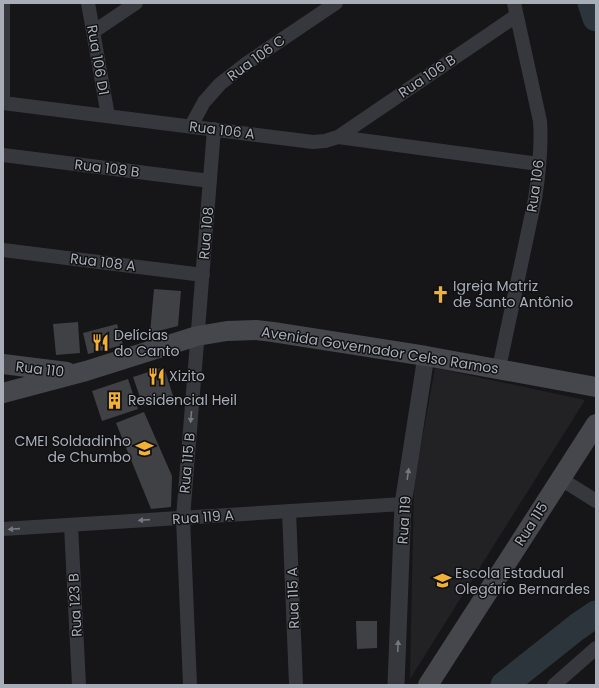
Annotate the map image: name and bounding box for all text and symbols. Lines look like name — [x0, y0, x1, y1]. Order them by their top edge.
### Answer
street label: Rua 106 D1 — [82, 23, 114, 97]
street label: Rua 106 C — [223, 30, 289, 86]
street label: Rua 106 B — [394, 49, 460, 103]
street label: Rua 106 A — [188, 116, 256, 144]
street label: Rua 108 B — [73, 154, 141, 182]
street label: Rua 106 — [521, 158, 549, 214]
street label: Rua 108 — [194, 206, 218, 260]
street label: Rua 108 A — [69, 248, 137, 276]
place label: Igreja Matriz de Santo Antônio — [453, 276, 573, 312]
church icon: Igreja Matriz de Santo Antônio — [430, 284, 450, 304]
street label: Avenida Governador Celso Ramos — [260, 321, 500, 379]
place label: Delícias do Canto — [114, 325, 179, 361]
restaurant icon: Delícias do Canto — [91, 333, 111, 353]
street label: Rua 110 — [15, 356, 65, 382]
restaurant icon: Xizito — [146, 366, 166, 386]
place label: Xizito — [169, 366, 205, 386]
building icon: Residencial Heil — [105, 390, 125, 410]
place label: Residencial Heil — [128, 390, 237, 410]
one-way arrow — [187, 411, 194, 423]
place label: CMEI Soldadinho de Chumbo — [14, 431, 131, 467]
street label: Rua 115 B — [174, 432, 200, 494]
school or university icon: CMEI Soldadinho de Chumbo — [134, 439, 154, 459]
one-way arrow — [405, 468, 411, 481]
street label: Rua 119 — [392, 495, 416, 545]
street label: Rua 115 — [509, 498, 553, 550]
street label: Rua 119 A — [172, 505, 234, 529]
one-way arrow — [138, 517, 150, 524]
one-way arrow — [8, 525, 20, 532]
place label: Escola Estadual Olegário Bernardes — [455, 563, 590, 599]
street label: Rua 115 A — [282, 567, 304, 629]
school or university icon: Escola Estadual Olegário Bernardes — [432, 571, 452, 591]
street label: Rua 123 B — [63, 573, 87, 637]
one-way arrow — [395, 639, 401, 652]

